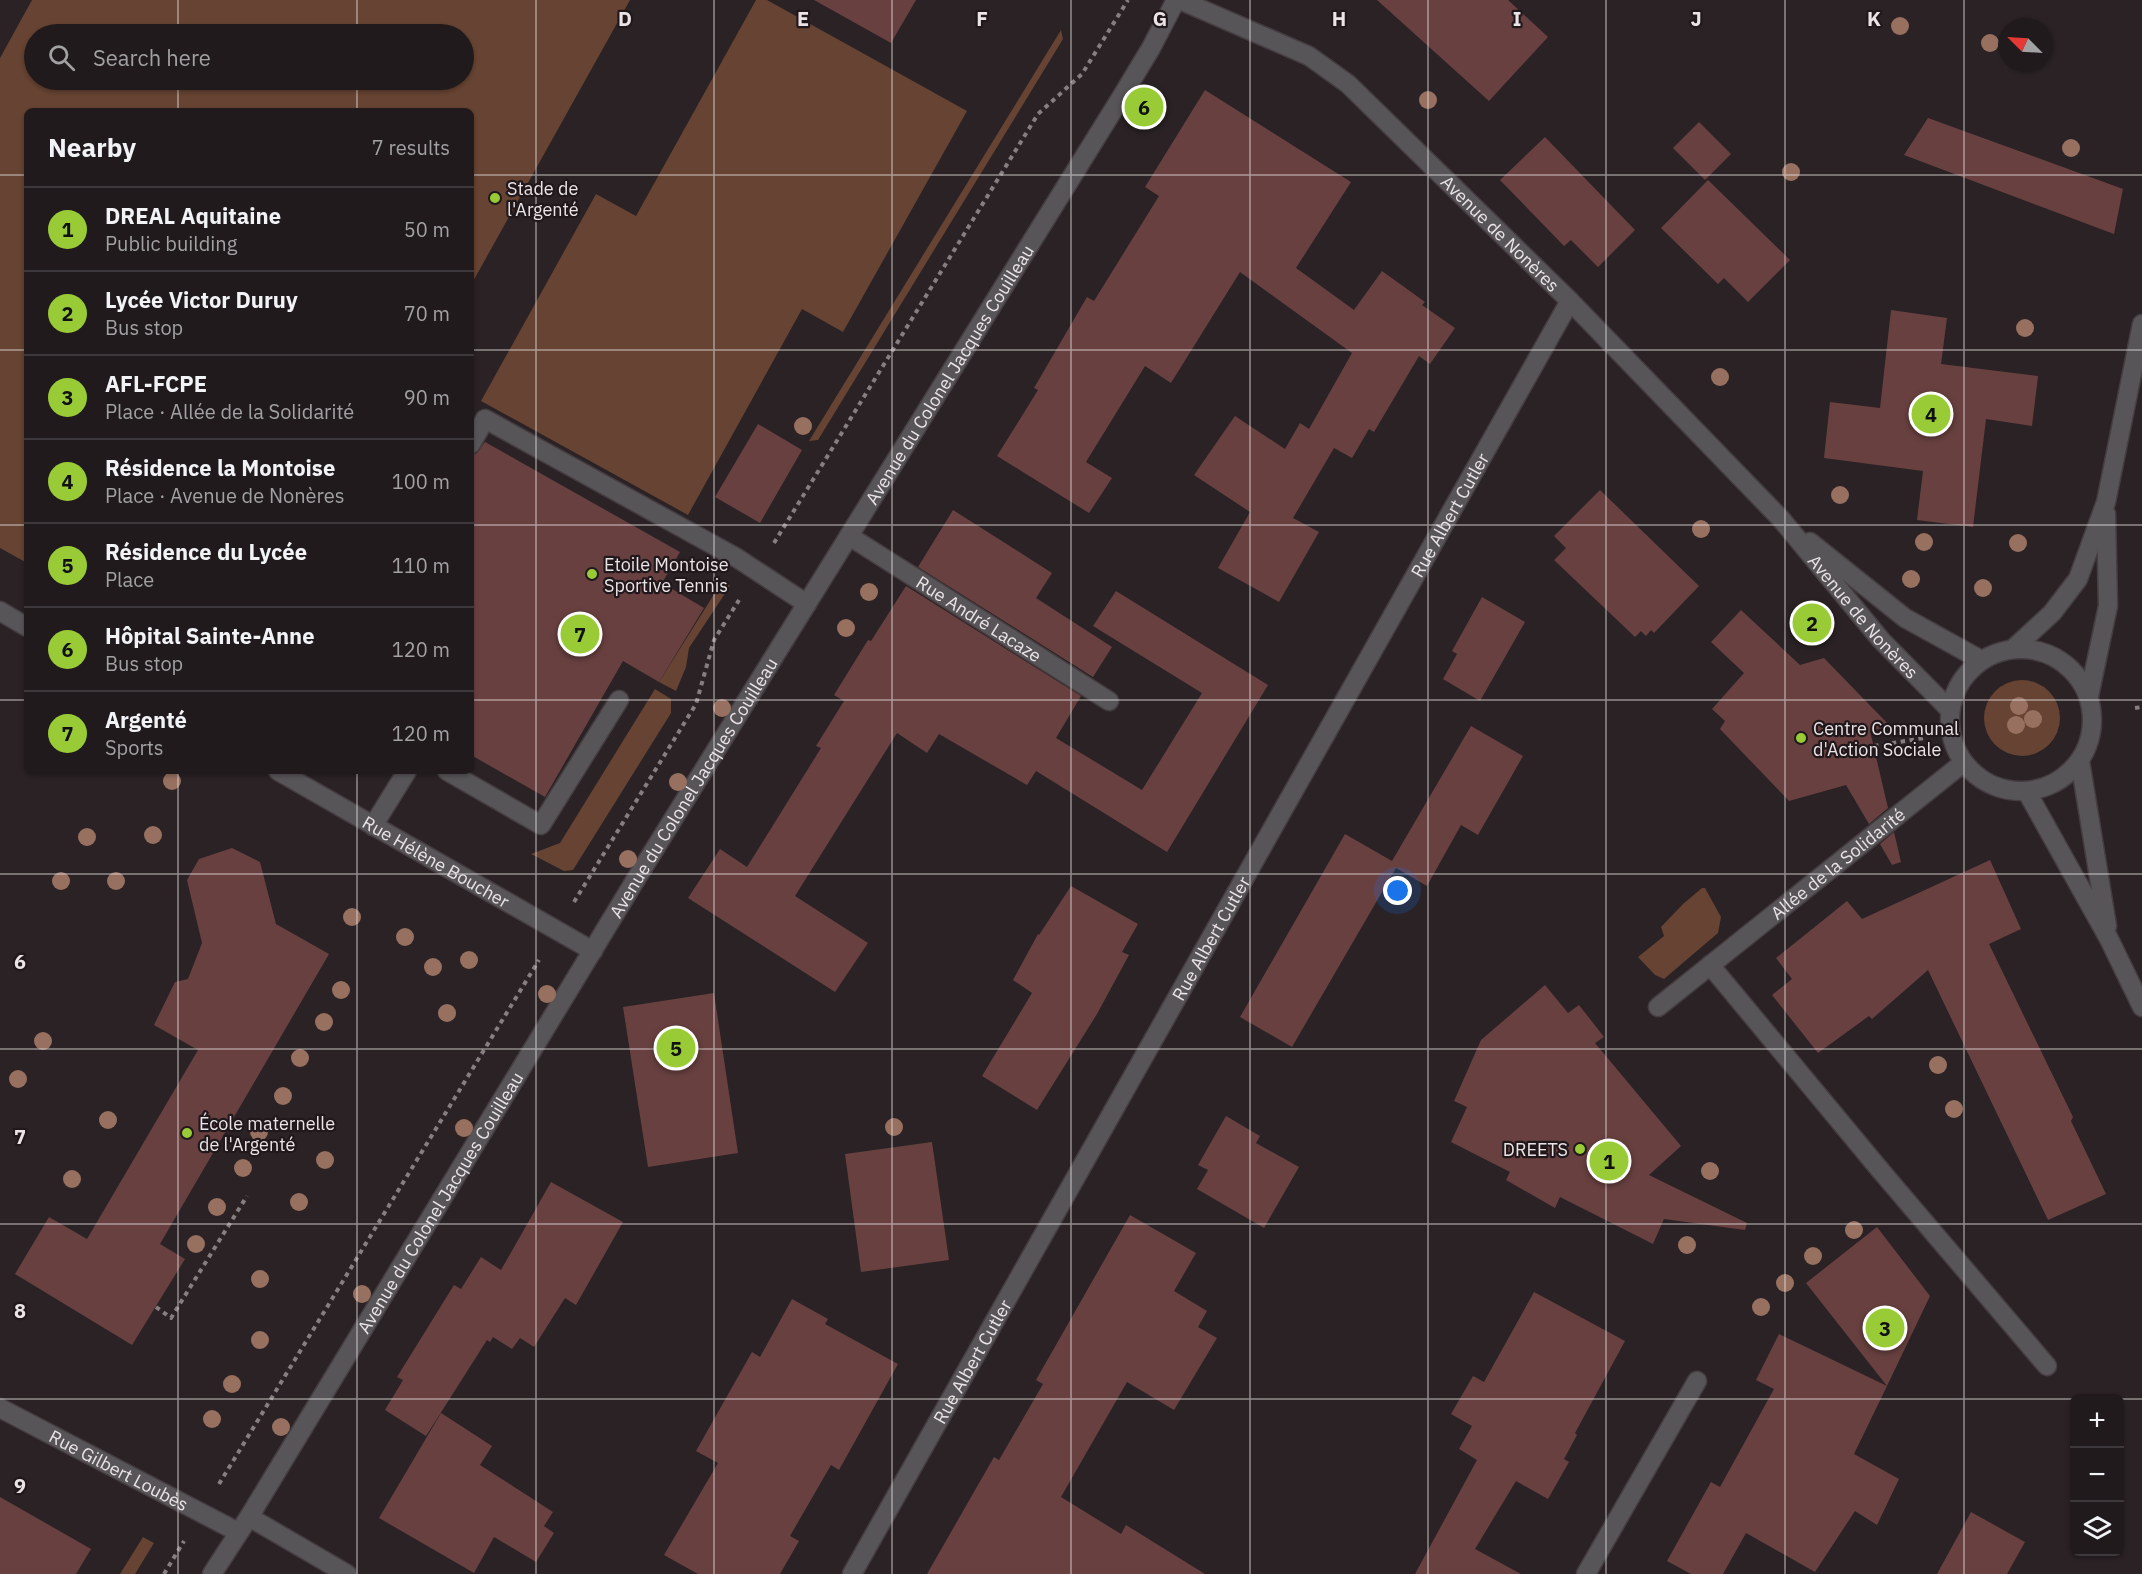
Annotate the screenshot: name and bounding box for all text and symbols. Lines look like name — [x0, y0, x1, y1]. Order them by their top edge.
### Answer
text: D — [618, 5, 632, 32]
text: E — [797, 5, 809, 32]
text: F — [976, 5, 988, 32]
text: G — [1153, 5, 1167, 32]
text: H — [1332, 5, 1346, 32]
text: I — [1513, 5, 1521, 32]
text: J — [1690, 5, 1702, 32]
text: K — [1867, 5, 1881, 32]
north arrow — [1998, 18, 2052, 72]
search box — [24, 24, 474, 90]
icon: search — [45, 41, 78, 74]
text: Search here — [93, 43, 211, 72]
pin: 6 — [1124, 84, 1164, 130]
text: Nearby — [48, 130, 136, 164]
text: 7 results — [372, 134, 450, 161]
street label: Avenue de Nonères — [1436, 170, 1565, 296]
place label: Stade de l'Argenté — [507, 177, 579, 221]
marker: Stade de l'Argenté — [488, 191, 502, 205]
text: DREAL Aquitaine — [105, 201, 281, 230]
text: 1 — [62, 216, 74, 243]
text: 50 m — [404, 216, 450, 243]
text: Public building — [105, 230, 237, 257]
street label: Avenue du Colonel Jacques Couilleau — [860, 240, 1039, 509]
text: Lycée Victor Duruy — [105, 285, 298, 314]
text: 2 — [62, 300, 74, 327]
text: 70 m — [404, 300, 450, 327]
text: Bus stop — [105, 314, 183, 341]
text: AFL-FCPE — [105, 369, 207, 398]
text: 3 — [62, 384, 74, 411]
text: 90 m — [404, 384, 450, 411]
pin: 4 — [1912, 392, 1950, 436]
text: Place · Allée de la Solidarité — [105, 398, 354, 425]
street label: Rue Albert Cutler — [1405, 448, 1494, 581]
text: Résidence la Montoise — [105, 453, 335, 482]
text: 4 — [62, 468, 74, 495]
text: 100 m — [392, 468, 450, 495]
text: Place · Avenue de Nonères — [105, 482, 345, 509]
text: Résidence du Lycée — [105, 537, 307, 566]
street label: Avenue de Nonères — [1803, 549, 1924, 683]
text: 5 — [62, 552, 74, 579]
text: 110 m — [392, 552, 450, 579]
place label: Etoile Montoise Sportive Tennis — [604, 553, 729, 597]
text: Place — [105, 566, 154, 593]
marker: Etoile Montoise Sportive Tennis — [585, 567, 599, 581]
street label: Rue André Lacaze — [912, 570, 1046, 667]
pin: 2 — [1792, 600, 1832, 646]
pin: 7 — [560, 612, 600, 656]
text: Hôpital Sainte-Anne — [105, 621, 315, 650]
text: 6 — [62, 636, 74, 663]
text: 120 m — [392, 636, 450, 663]
text: Bus stop — [105, 650, 183, 677]
street label: Avenue du Colonel Jacques Couilleau — [604, 653, 782, 922]
text: Argenté — [105, 705, 187, 734]
place label: Centre Communal d'Action Sociale — [1813, 717, 1959, 761]
text: 7 — [62, 720, 74, 747]
text: 120 m — [392, 720, 450, 747]
marker: Centre Communal d'Action Sociale — [1794, 731, 1808, 745]
text: Sports — [105, 734, 164, 761]
street label: Allée de la Solidarité — [1766, 802, 1910, 924]
street label: Rue Hélène Boucher — [358, 810, 514, 913]
street label: Rue Albert Cutler — [1166, 872, 1255, 1004]
your location — [1383, 876, 1412, 905]
text: 6 — [14, 948, 26, 975]
pin: 5 — [656, 1026, 696, 1070]
street label: Avenue du Colonel Jacques Couilleau — [352, 1067, 528, 1337]
place label: École maternelle de l'Argenté — [199, 1112, 335, 1156]
text: 7 — [14, 1123, 26, 1150]
marker: École maternelle de l'Argenté — [180, 1126, 194, 1140]
place label: DREETS — [1503, 1138, 1568, 1161]
pin: 1 — [1590, 1138, 1628, 1184]
marker: DREETS — [1573, 1142, 1587, 1156]
street label: Rue Albert Cutler — [928, 1295, 1016, 1428]
text: 8 — [14, 1297, 26, 1324]
pin: 3 — [1866, 1306, 1904, 1350]
map controls — [2070, 1394, 2124, 1556]
button: + — [2070, 1394, 2124, 1448]
street label: Rue Gilbert Loubès — [45, 1424, 192, 1516]
button: − — [2070, 1448, 2124, 1502]
text: 9 — [14, 1472, 26, 1499]
button: layers — [2070, 1502, 2124, 1556]

